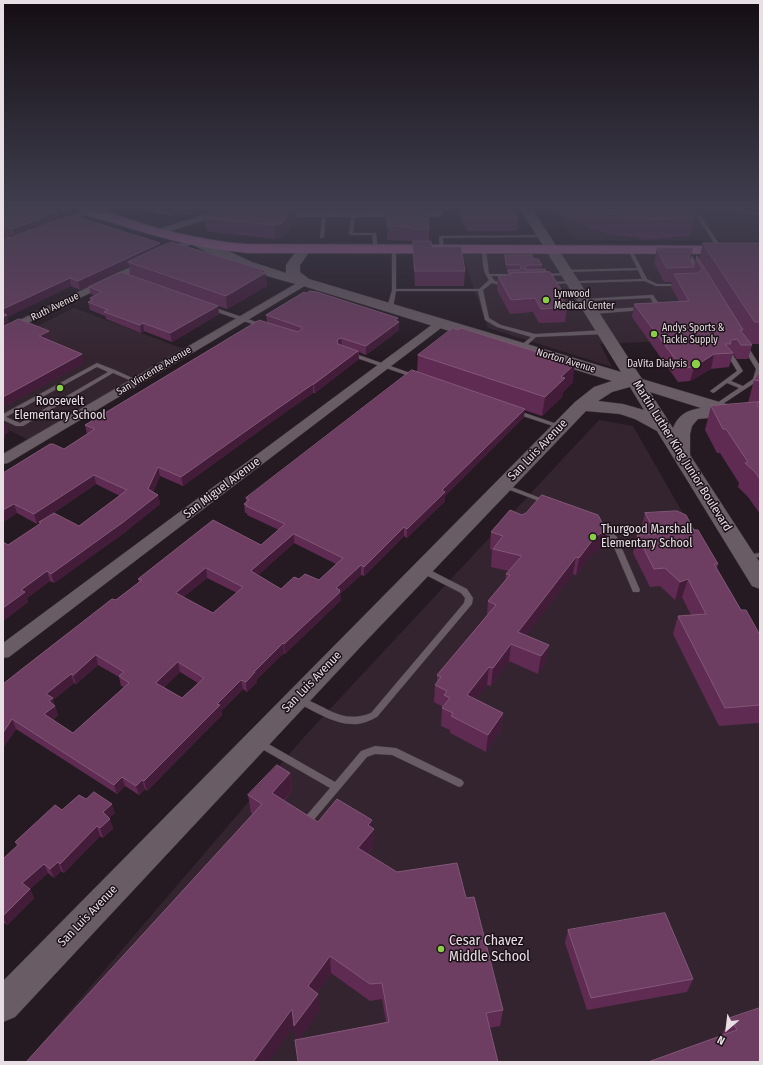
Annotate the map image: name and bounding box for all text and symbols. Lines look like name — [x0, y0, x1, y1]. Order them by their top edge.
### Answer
place label: Lynwood Medical Center — [554, 288, 615, 312]
street label: Ruth Avenue — [29, 290, 81, 324]
marker: Lynwood Medical Center — [541, 295, 551, 305]
place label: Andys Sports & Tackle Supply — [662, 322, 724, 346]
marker: Andys Sports & Tackle Supply — [649, 329, 659, 339]
street label: San Vincente Avenue — [114, 344, 194, 398]
street label: Norton Avenue — [535, 346, 597, 376]
place label: DaVita Dialysis — [627, 358, 687, 370]
marker: DaVita Dialysis — [690, 358, 702, 370]
street label: Martin Luther King Junior Boulevard — [629, 378, 735, 534]
marker: Roosevelt Elementary School — [55, 383, 65, 393]
place label: Roosevelt Elementary School — [14, 395, 106, 423]
street label: San Luis Avenue — [505, 416, 571, 484]
street label: San Miguel Avenue — [181, 454, 263, 522]
place label: Thurgood Marshall Elementary School — [601, 523, 692, 551]
marker: Thurgood Marshall Elementary School — [588, 532, 598, 542]
street label: San Luis Avenue — [279, 648, 345, 716]
street label: San Luis Avenue — [55, 882, 121, 950]
place label: Cesar Chavez Middle School — [449, 933, 530, 966]
marker: Cesar Chavez Middle School — [436, 944, 446, 954]
north arrow — [707, 1009, 747, 1049]
text: N — [715, 1033, 727, 1047]

